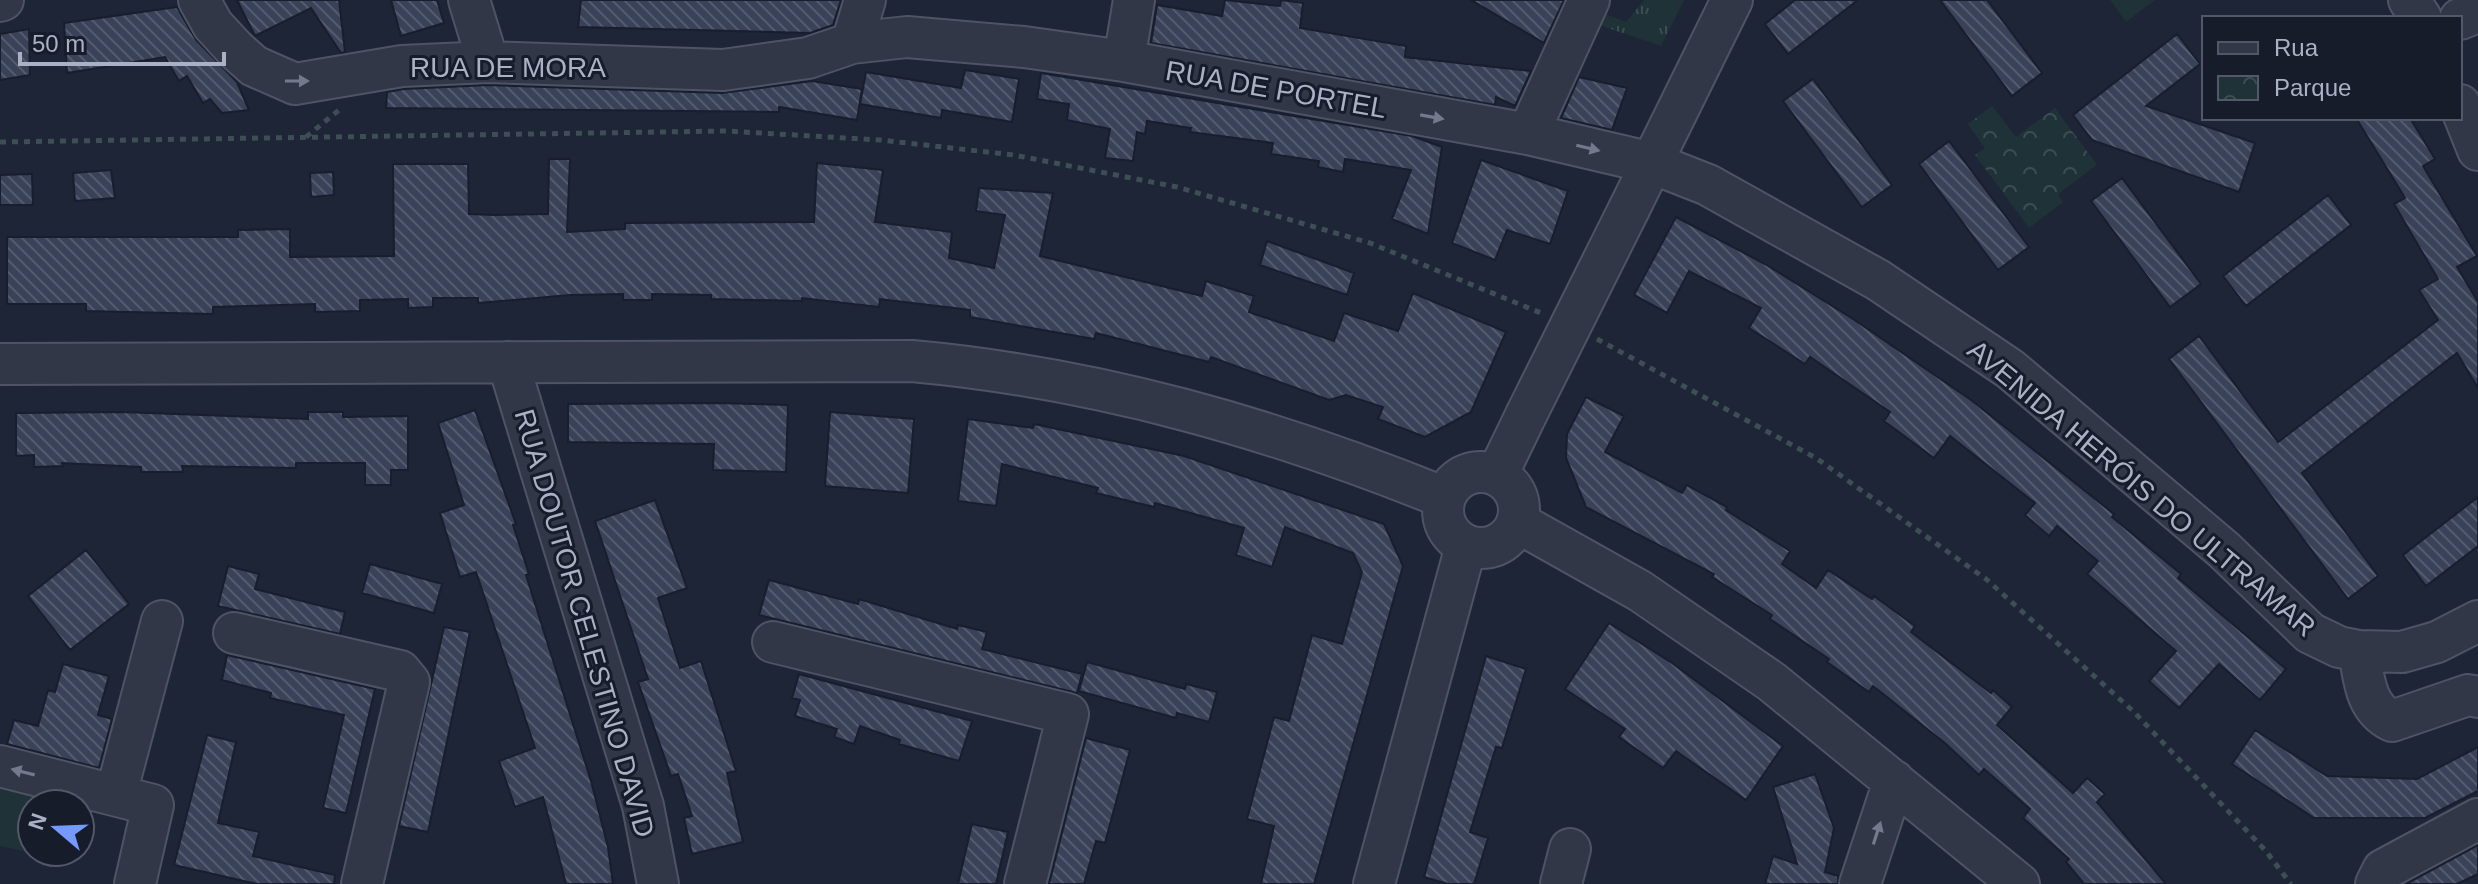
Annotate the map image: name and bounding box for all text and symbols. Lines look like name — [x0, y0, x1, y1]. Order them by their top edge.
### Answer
scale bar — [20, 16, 224, 66]
legend — [2202, 16, 2462, 120]
text: 50 m — [32, 30, 85, 57]
text: Rua — [2274, 34, 2319, 61]
street label: RUA DE MORA — [410, 52, 606, 83]
street label: RUA DE PORTEL — [1163, 55, 1389, 124]
text: Parque — [2274, 74, 2351, 101]
one-way arrow — [284, 75, 310, 87]
one-way arrow — [1420, 111, 1445, 123]
one-way arrow — [1576, 143, 1601, 155]
street label: AVENIDA HERÓIS DO ULTRAMAR — [1962, 334, 2322, 643]
street label: RUA DOUTOR CELESTINO DAVID — [508, 405, 661, 841]
one-way arrow — [11, 765, 36, 777]
north arrow — [16, 788, 96, 868]
text: N — [23, 810, 52, 833]
one-way arrow — [1871, 820, 1884, 844]

